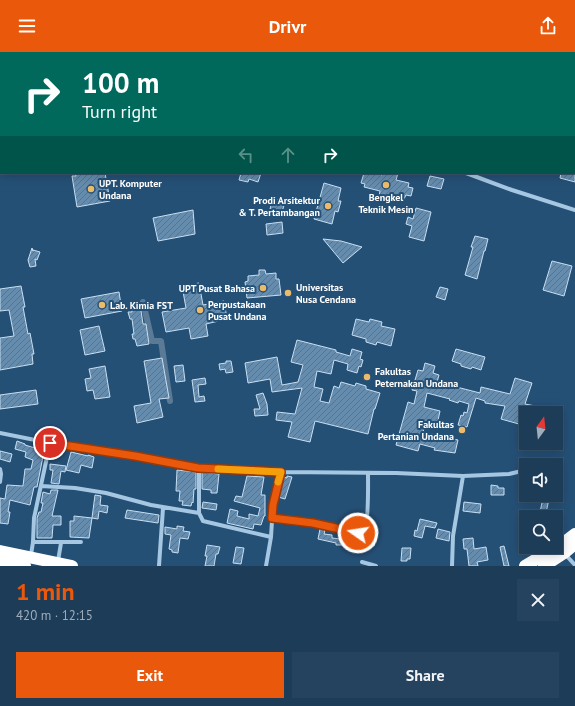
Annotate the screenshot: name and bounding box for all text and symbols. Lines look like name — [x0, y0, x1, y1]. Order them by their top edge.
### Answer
icon: menu — [16, 15, 38, 37]
text: Drivr — [269, 15, 306, 38]
icon: share — [537, 15, 559, 37]
text: 100 m — [82, 64, 159, 101]
icon: right — [16, 68, 68, 120]
text: Turn right — [82, 100, 157, 123]
icon: left — [235, 144, 257, 166]
icon: ahead — [277, 144, 299, 166]
icon: right — [319, 144, 341, 166]
place label: UPT. Komputer Undana — [99, 177, 162, 202]
marker: Bengkel Teknik Mesin — [381, 180, 391, 190]
marker: UPT. Komputer Undana — [86, 184, 96, 194]
place label: Bengkel Teknik Mesin — [358, 191, 414, 216]
place label: Prodi Arsitektur & T. Pertambangan — [239, 194, 320, 219]
marker: Prodi Arsitektur & T. Pertambangan — [323, 201, 333, 211]
place label: Universitas Nusa Cendana — [296, 281, 356, 306]
place label: UPT Pusat Bahasa — [179, 282, 255, 295]
marker: UPT Pusat Bahasa — [258, 283, 268, 293]
marker: Universitas Nusa Cendana — [283, 288, 293, 298]
place label: Perpustakaan Pusat Undana — [208, 298, 267, 323]
place label: Lab. Kimia FST — [110, 299, 173, 312]
marker: Lab. Kimia FST — [97, 300, 107, 310]
marker: Perpustakaan Pusat Undana — [195, 305, 205, 315]
place label: Fakultas Peternakan Undana — [375, 365, 458, 390]
marker: Fakultas Peternakan Undana — [362, 372, 372, 382]
north arrow — [519, 406, 563, 450]
map controls — [519, 406, 563, 554]
place label: Fakultas Pertanian Undana — [378, 418, 454, 443]
marker: Fakultas Pertanian Undana — [457, 425, 467, 435]
pin — [33, 426, 67, 460]
icon: arrive — [39, 432, 61, 454]
button: sound — [519, 458, 563, 502]
button: search — [519, 510, 563, 554]
position arrow — [337, 512, 379, 554]
text: 1 min — [16, 576, 75, 607]
button: close — [517, 579, 559, 621]
text: 420 m · 12:15 — [16, 607, 93, 624]
button: Exit — [16, 652, 284, 698]
button: Share — [292, 652, 559, 698]

